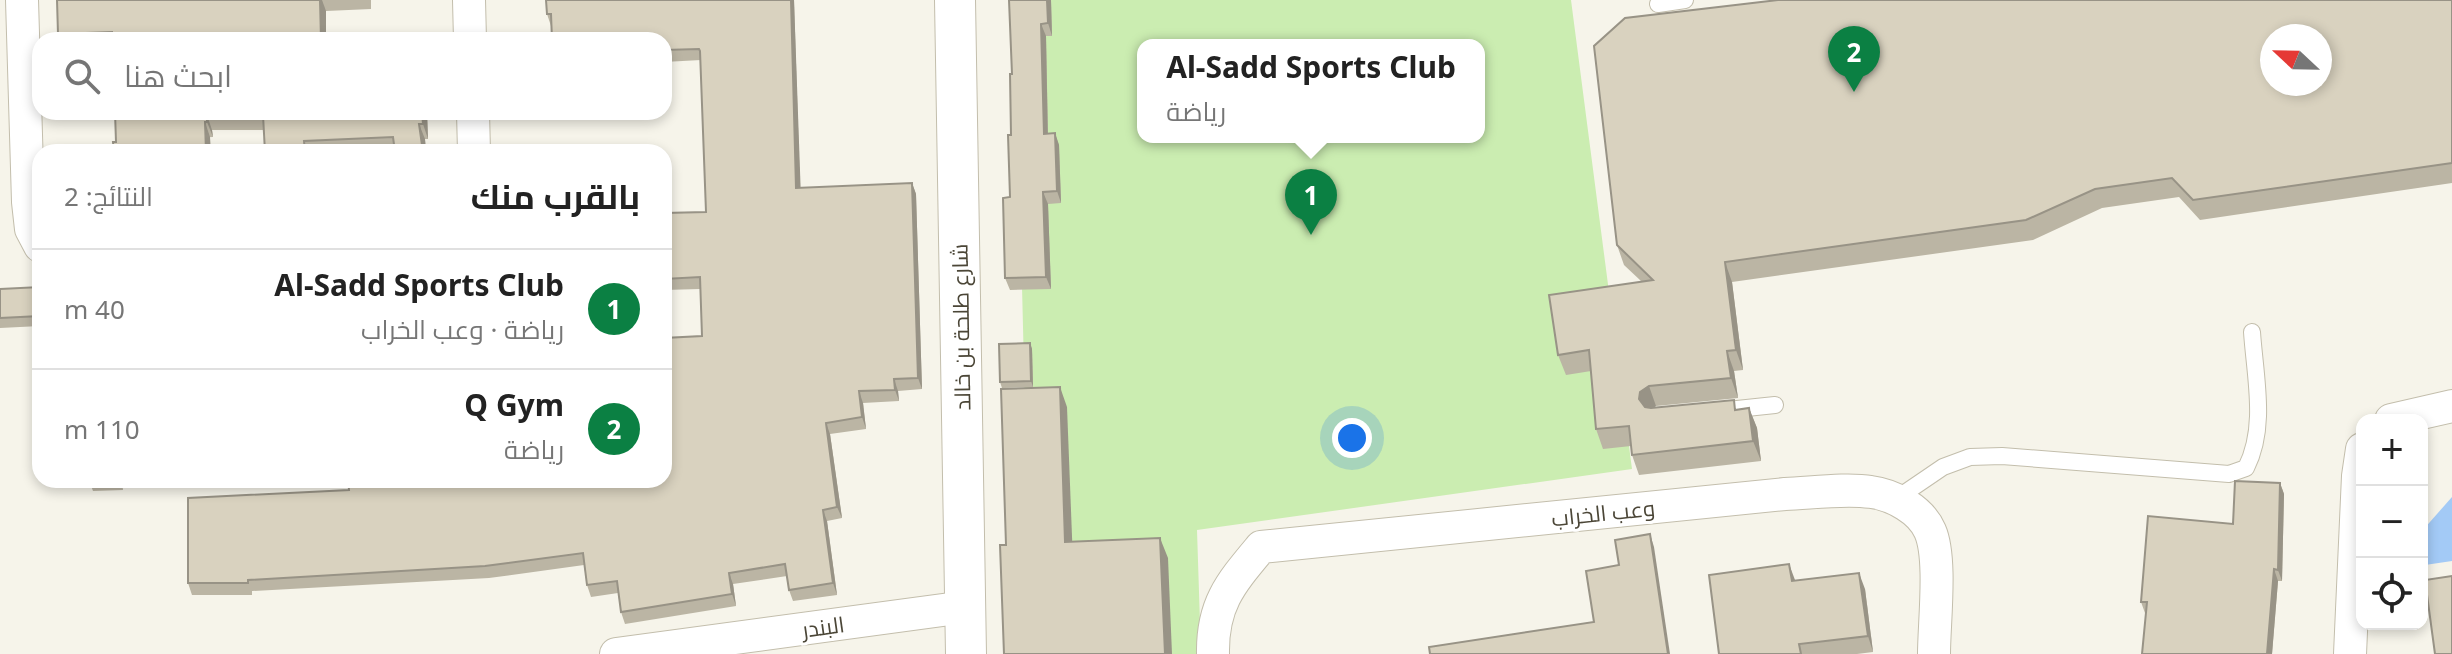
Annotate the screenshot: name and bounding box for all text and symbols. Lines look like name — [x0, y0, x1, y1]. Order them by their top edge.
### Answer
north arrow — [2260, 24, 2332, 96]
pin: 2 — [1828, 26, 1880, 92]
search box — [32, 32, 672, 120]
popup — [1137, 39, 1485, 143]
text: Al-Sadd Sports Club — [1166, 46, 1456, 87]
icon: search — [60, 54, 104, 98]
text: ابحث هنا — [124, 55, 232, 96]
text: رياضة — [1166, 93, 1226, 129]
pin: 1 — [1285, 169, 1337, 235]
text: بالقرب منك — [471, 173, 640, 219]
text: النتائج: 2 — [64, 178, 153, 214]
street label: شارع طلحة بن خالد — [944, 243, 977, 411]
text: Al-Sadd Sports Club — [274, 264, 564, 305]
text: 40 m — [64, 291, 125, 327]
text: 1 — [607, 291, 621, 327]
text: رياضة · وعب الخراب — [361, 311, 564, 347]
text: Q Gym — [464, 384, 564, 425]
text: 110 m — [64, 411, 140, 447]
text: 2 — [607, 411, 621, 447]
map controls — [2356, 414, 2428, 630]
button: + — [2356, 414, 2428, 486]
your location — [1332, 418, 1372, 458]
text: رياضة — [504, 431, 564, 467]
button: − — [2356, 486, 2428, 558]
street label: وعب الخراب — [1550, 492, 1656, 532]
button: locate — [2356, 558, 2428, 630]
street label: البندر — [798, 608, 846, 644]

